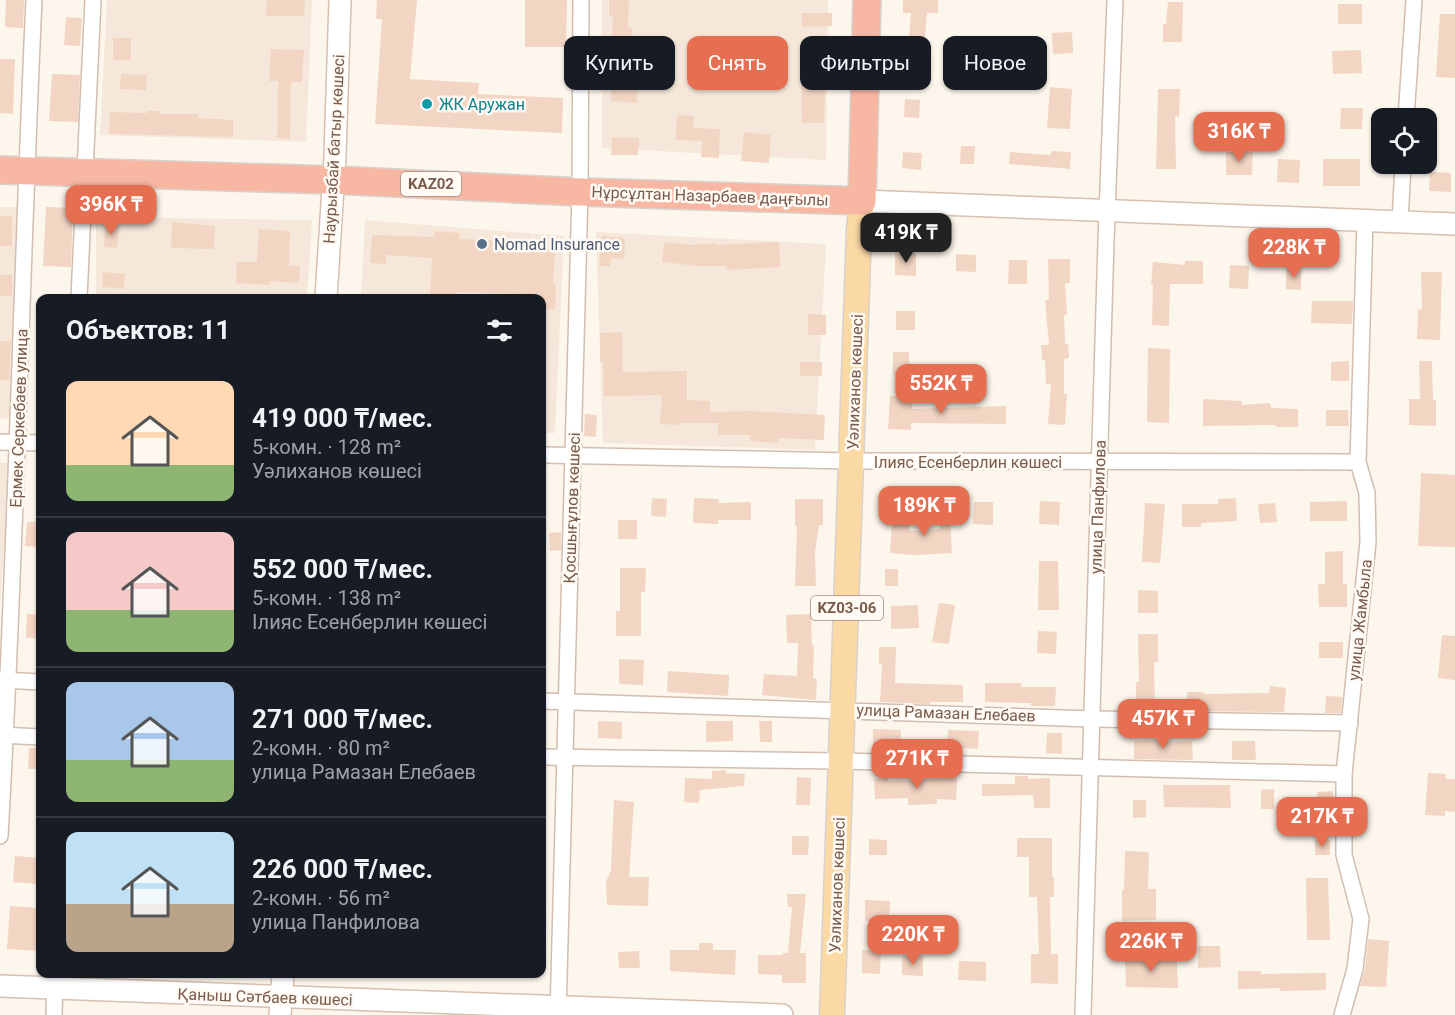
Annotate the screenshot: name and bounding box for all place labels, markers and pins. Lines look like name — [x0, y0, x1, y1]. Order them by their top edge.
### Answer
place label: ЖК Аружан — [439, 95, 525, 114]
marker: ЖК Аружан — [420, 97, 434, 111]
pin: 316K ₸ — [1190, 112, 1288, 163]
pin: 396K ₸ — [62, 185, 160, 236]
pin: 419K ₸ — [857, 213, 955, 264]
pin: 228K ₸ — [1245, 228, 1343, 279]
place label: Nomad Insurance — [494, 235, 620, 254]
marker: Nomad Insurance — [475, 237, 489, 251]
pin: 552K ₸ — [892, 364, 990, 415]
pin: 189K ₸ — [875, 486, 973, 537]
pin: 457K ₸ — [1114, 699, 1212, 750]
pin: 271K ₸ — [868, 739, 966, 790]
pin: 217K ₸ — [1273, 797, 1371, 848]
pin: 220K ₸ — [864, 915, 962, 966]
pin: 226K ₸ — [1102, 922, 1200, 973]

